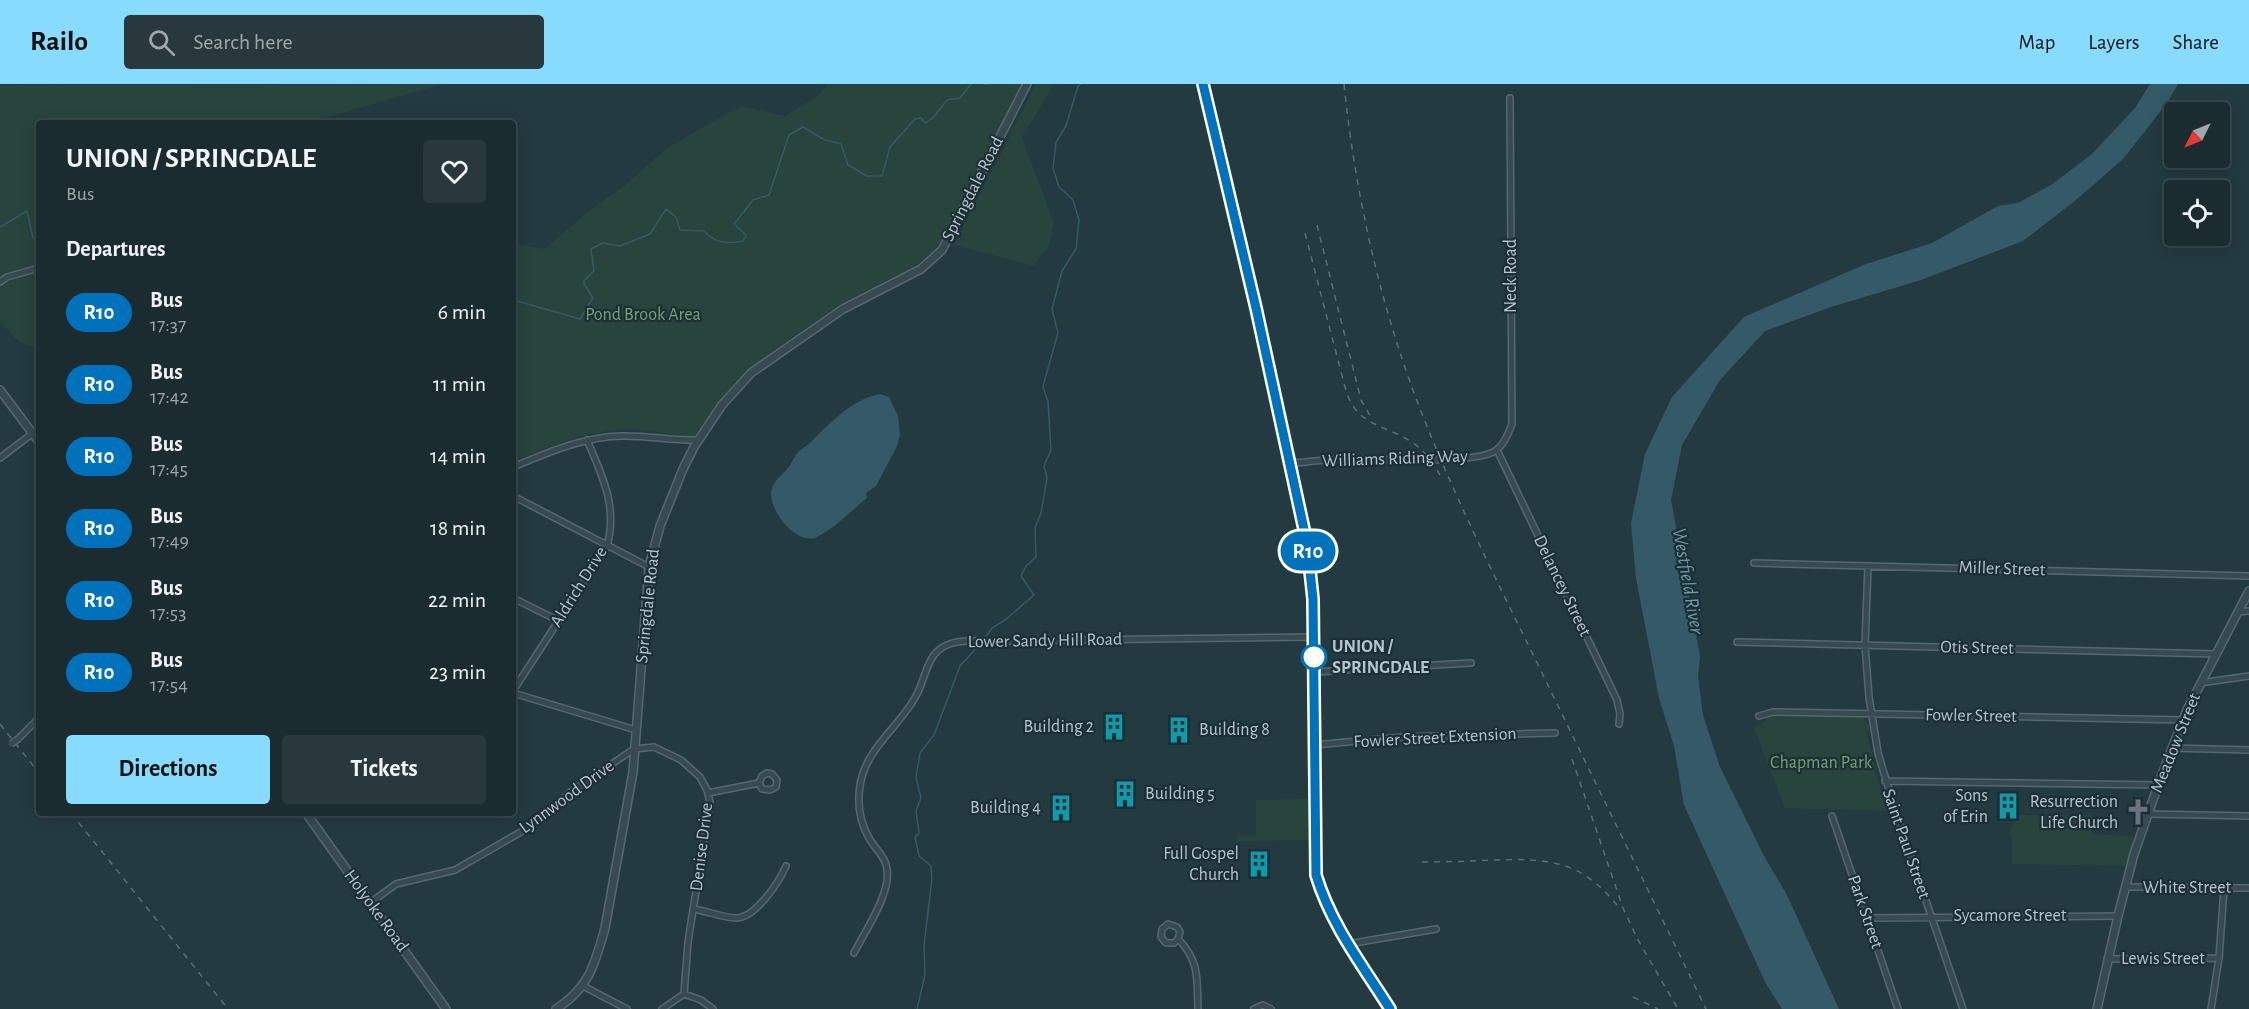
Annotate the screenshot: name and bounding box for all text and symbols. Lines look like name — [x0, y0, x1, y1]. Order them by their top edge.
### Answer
search box — [124, 15, 544, 69]
icon: search — [145, 26, 178, 59]
text: Railo — [30, 28, 88, 56]
text: Search here — [193, 31, 293, 53]
text: Map — [2019, 32, 2055, 53]
text: Layers — [2088, 32, 2139, 53]
text: Share — [2172, 32, 2219, 53]
north arrow — [2164, 102, 2230, 168]
map controls — [2164, 102, 2230, 246]
street label: Springdale Road — [939, 134, 1007, 244]
button: heart — [423, 140, 486, 203]
text: UNION / SPRINGDALE — [66, 145, 316, 173]
button: locate — [2164, 180, 2230, 246]
text: Bus — [66, 184, 94, 204]
text: Departures — [66, 238, 166, 260]
street label: Neck Road — [1502, 239, 1520, 313]
text: Bus — [150, 289, 183, 311]
text: 6 min — [438, 301, 486, 323]
text: R10 — [84, 302, 114, 323]
park label: Pond Brook Area — [585, 306, 701, 324]
text: 17:37 — [150, 315, 186, 335]
text: Bus — [150, 361, 183, 383]
text: 11 min — [433, 373, 486, 395]
text: R10 — [84, 374, 114, 395]
text: 17:42 — [150, 387, 189, 407]
text: Bus — [150, 433, 183, 455]
text: 14 min — [430, 445, 486, 467]
text: R10 — [84, 446, 114, 467]
street label: Williams Riding Way — [1322, 447, 1468, 471]
text: 17:45 — [150, 459, 188, 479]
text: Bus — [150, 505, 183, 527]
text: 18 min — [430, 517, 486, 539]
text: R10 — [84, 518, 114, 539]
water label: Westfield River — [1669, 526, 1707, 636]
text: 17:49 — [150, 531, 189, 551]
line badge: R10 — [1274, 532, 1342, 570]
street label: Delancey Street — [1530, 533, 1594, 640]
text: R10 — [1293, 541, 1323, 562]
street label: Aldrich Drive — [547, 544, 611, 630]
street label: Springdale Road — [633, 548, 663, 664]
street label: Miller Street — [1958, 558, 2046, 580]
text: Bus — [150, 577, 183, 599]
text: 22 min — [428, 589, 486, 611]
text: R10 — [84, 590, 114, 611]
text: 17:53 — [150, 603, 186, 623]
street label: Lower Sandy Hill Road — [968, 631, 1122, 651]
place label: UNION / SPRINGDALE — [1332, 638, 1429, 677]
street label: Otis Street — [1940, 638, 2014, 658]
marker: UNION / SPRINGDALE — [1301, 644, 1327, 670]
text: Bus — [150, 649, 183, 671]
text: 23 min — [429, 661, 486, 683]
text: R10 — [84, 662, 114, 683]
text: 17:54 — [150, 675, 188, 695]
street label: Meadow Street — [2148, 690, 2204, 795]
street label: Fowler Street — [1925, 706, 2017, 726]
building icon: Building 2 — [1099, 712, 1129, 742]
building icon: Building 8 — [1164, 715, 1194, 745]
place label: Building 2 — [1023, 718, 1094, 736]
place label: Building 8 — [1199, 721, 1270, 739]
street label: Fowler Street Extension — [1353, 725, 1517, 751]
button: Directions — [66, 735, 270, 804]
button: Tickets — [282, 735, 486, 804]
park label: Chapman Park — [1770, 754, 1873, 772]
street label: Lynnwood Drive — [516, 757, 618, 837]
building icon: Building 5 — [1110, 779, 1140, 809]
place label: Building 5 — [1145, 785, 1215, 803]
street label: Saint Paul Street — [1879, 787, 1933, 902]
place label: Sons of Erin — [1943, 787, 1988, 826]
building icon: Sons of Erin — [1993, 791, 2023, 821]
building icon: Building 4 — [1046, 793, 1076, 823]
place label: Resurrection Life Church — [2030, 793, 2118, 832]
church icon: Resurrection Life Church — [2123, 797, 2153, 827]
place label: Building 4 — [970, 799, 1041, 817]
street label: Denise Drive — [688, 802, 716, 892]
place label: Full Gospel Church — [1163, 845, 1239, 884]
building icon: Full Gospel Church — [1244, 849, 1274, 879]
street label: Holyoke Road — [340, 867, 412, 955]
street label: Park Street — [1844, 873, 1886, 951]
street label: White Street — [2143, 879, 2232, 897]
street label: Sycamore Street — [1954, 907, 2067, 925]
street label: Lewis Street — [2121, 950, 2205, 968]

